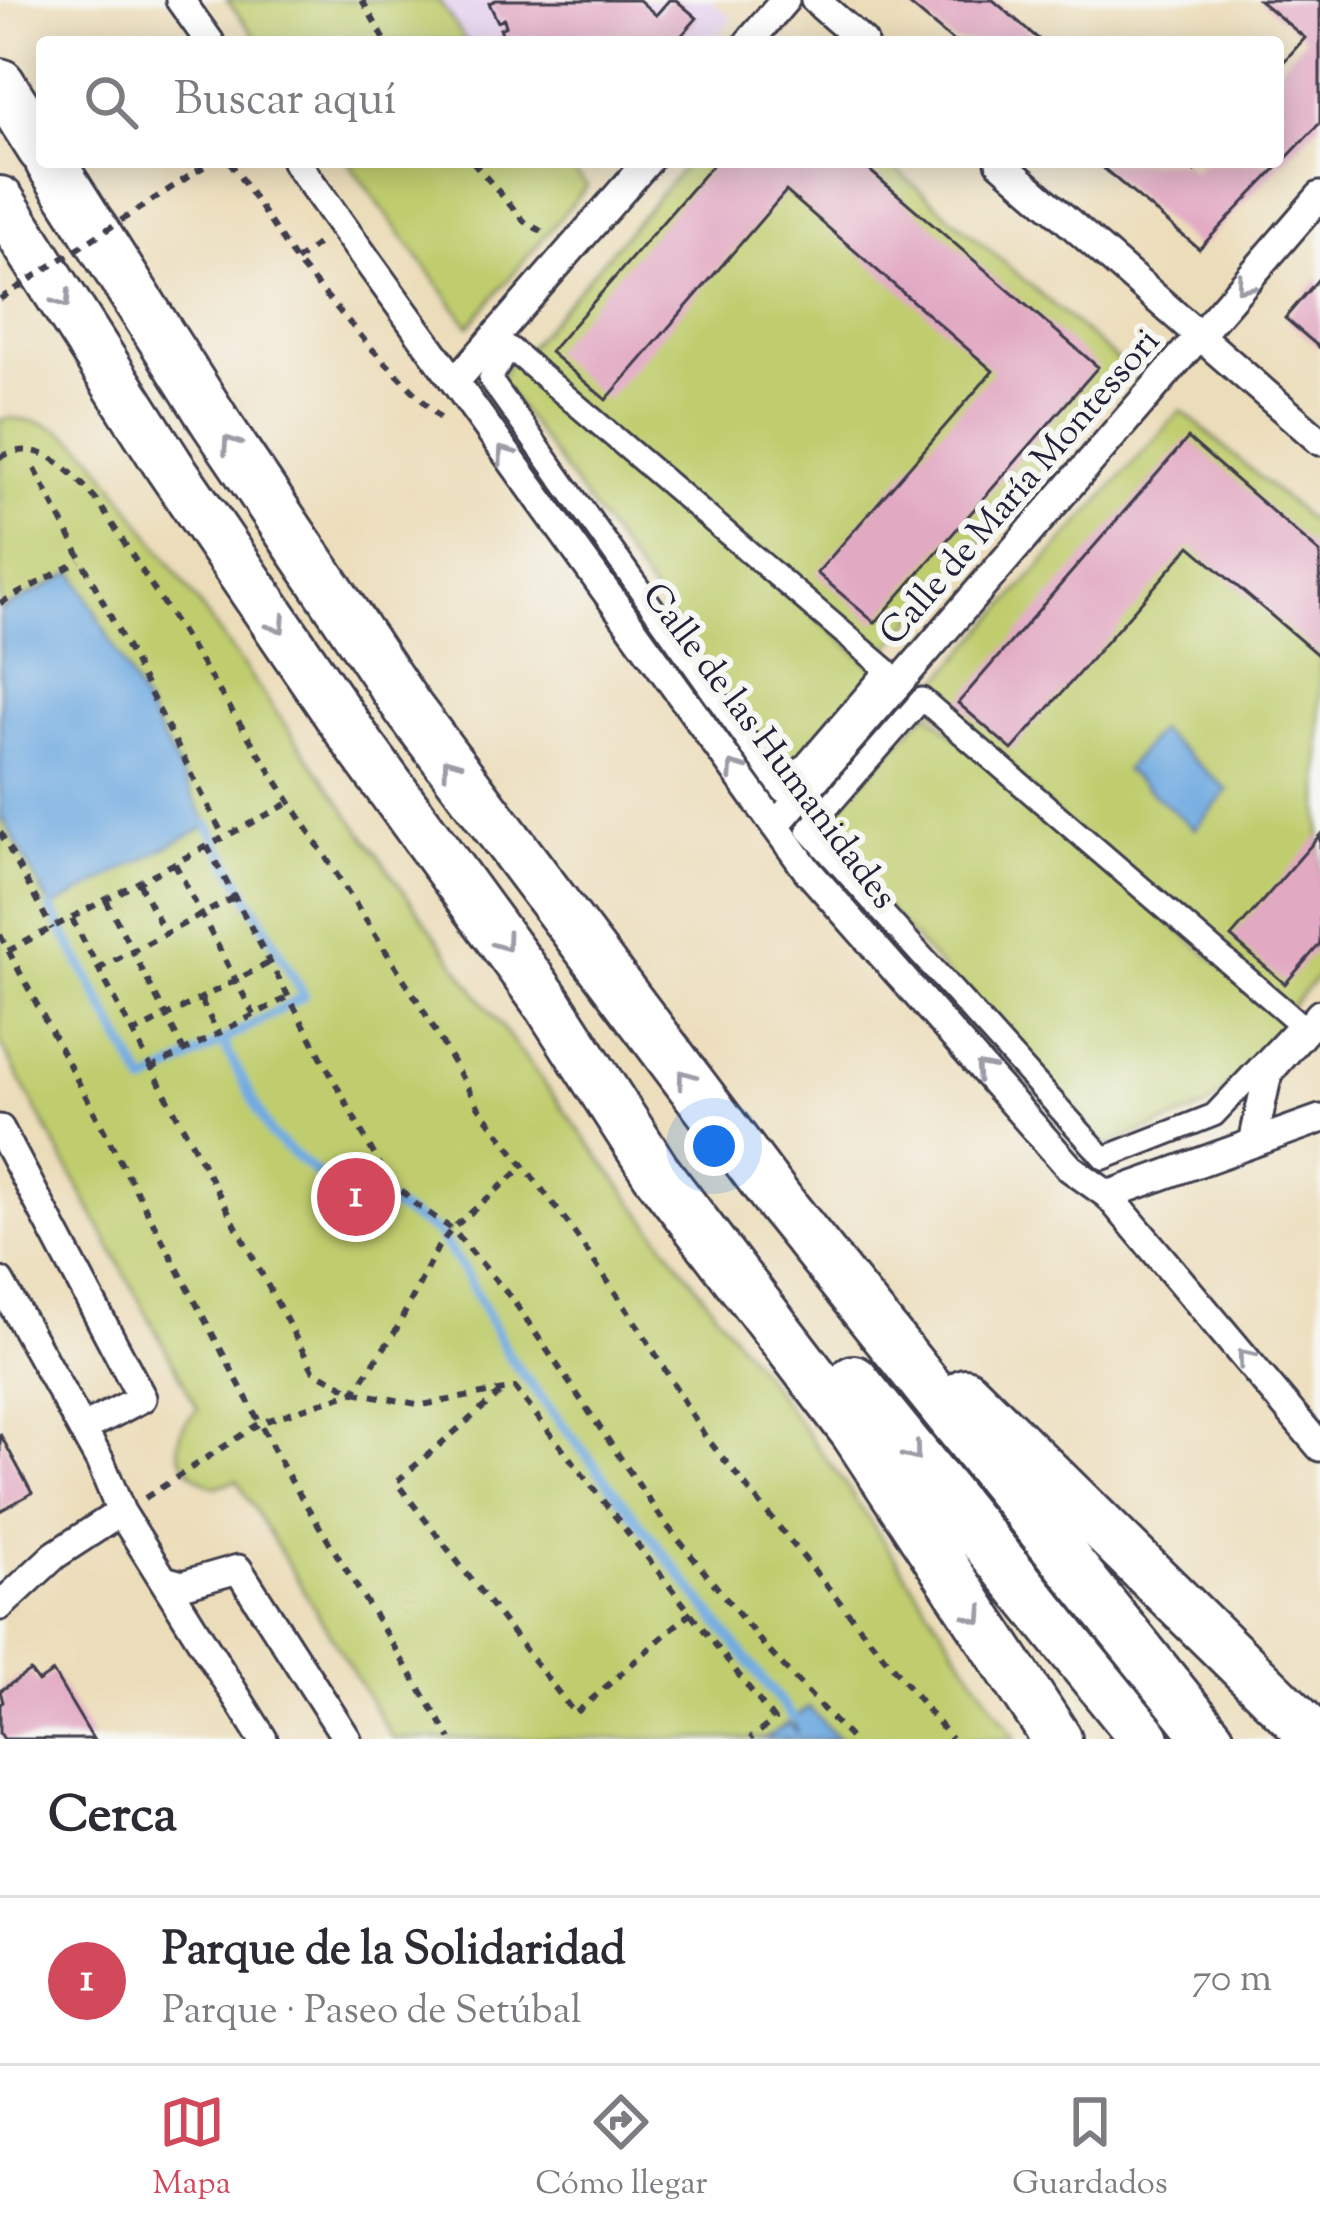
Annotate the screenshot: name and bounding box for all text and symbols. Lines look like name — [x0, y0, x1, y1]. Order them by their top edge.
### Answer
search box — [36, 36, 1284, 168]
icon: search — [78, 69, 144, 135]
text: Buscar aquí — [174, 70, 396, 135]
one-way arrow — [1236, 271, 1258, 293]
one-way arrow — [49, 287, 71, 309]
street label: Calle de María Montessori — [869, 318, 1173, 658]
one-way arrow — [222, 435, 244, 457]
one-way arrow — [498, 446, 520, 467]
street label: Calle de las Humanidades — [628, 573, 908, 921]
one-way arrow — [264, 612, 286, 634]
one-way arrow — [443, 758, 465, 779]
one-way arrow — [728, 761, 750, 782]
one-way arrow — [489, 930, 511, 951]
one-way arrow — [976, 1062, 997, 1084]
one-way arrow — [677, 1069, 699, 1091]
your location — [684, 1116, 744, 1176]
pin: 1 — [317, 1152, 395, 1242]
one-way arrow — [1237, 1349, 1259, 1371]
one-way arrow — [899, 1440, 920, 1462]
one-way arrow — [961, 1602, 983, 1624]
text: Cerca — [48, 1781, 177, 1854]
text: Parque de la Solidaridad — [162, 1920, 626, 1985]
text: 1 — [80, 1953, 94, 2009]
text: 70 m — [1192, 1953, 1272, 2009]
text: Parque · Paseo de Setúbal — [162, 1985, 582, 2041]
tab: Mapa — [152, 2089, 231, 2209]
tab: Cómo llegar — [535, 2089, 708, 2209]
tab: Guardados — [1012, 2089, 1168, 2209]

